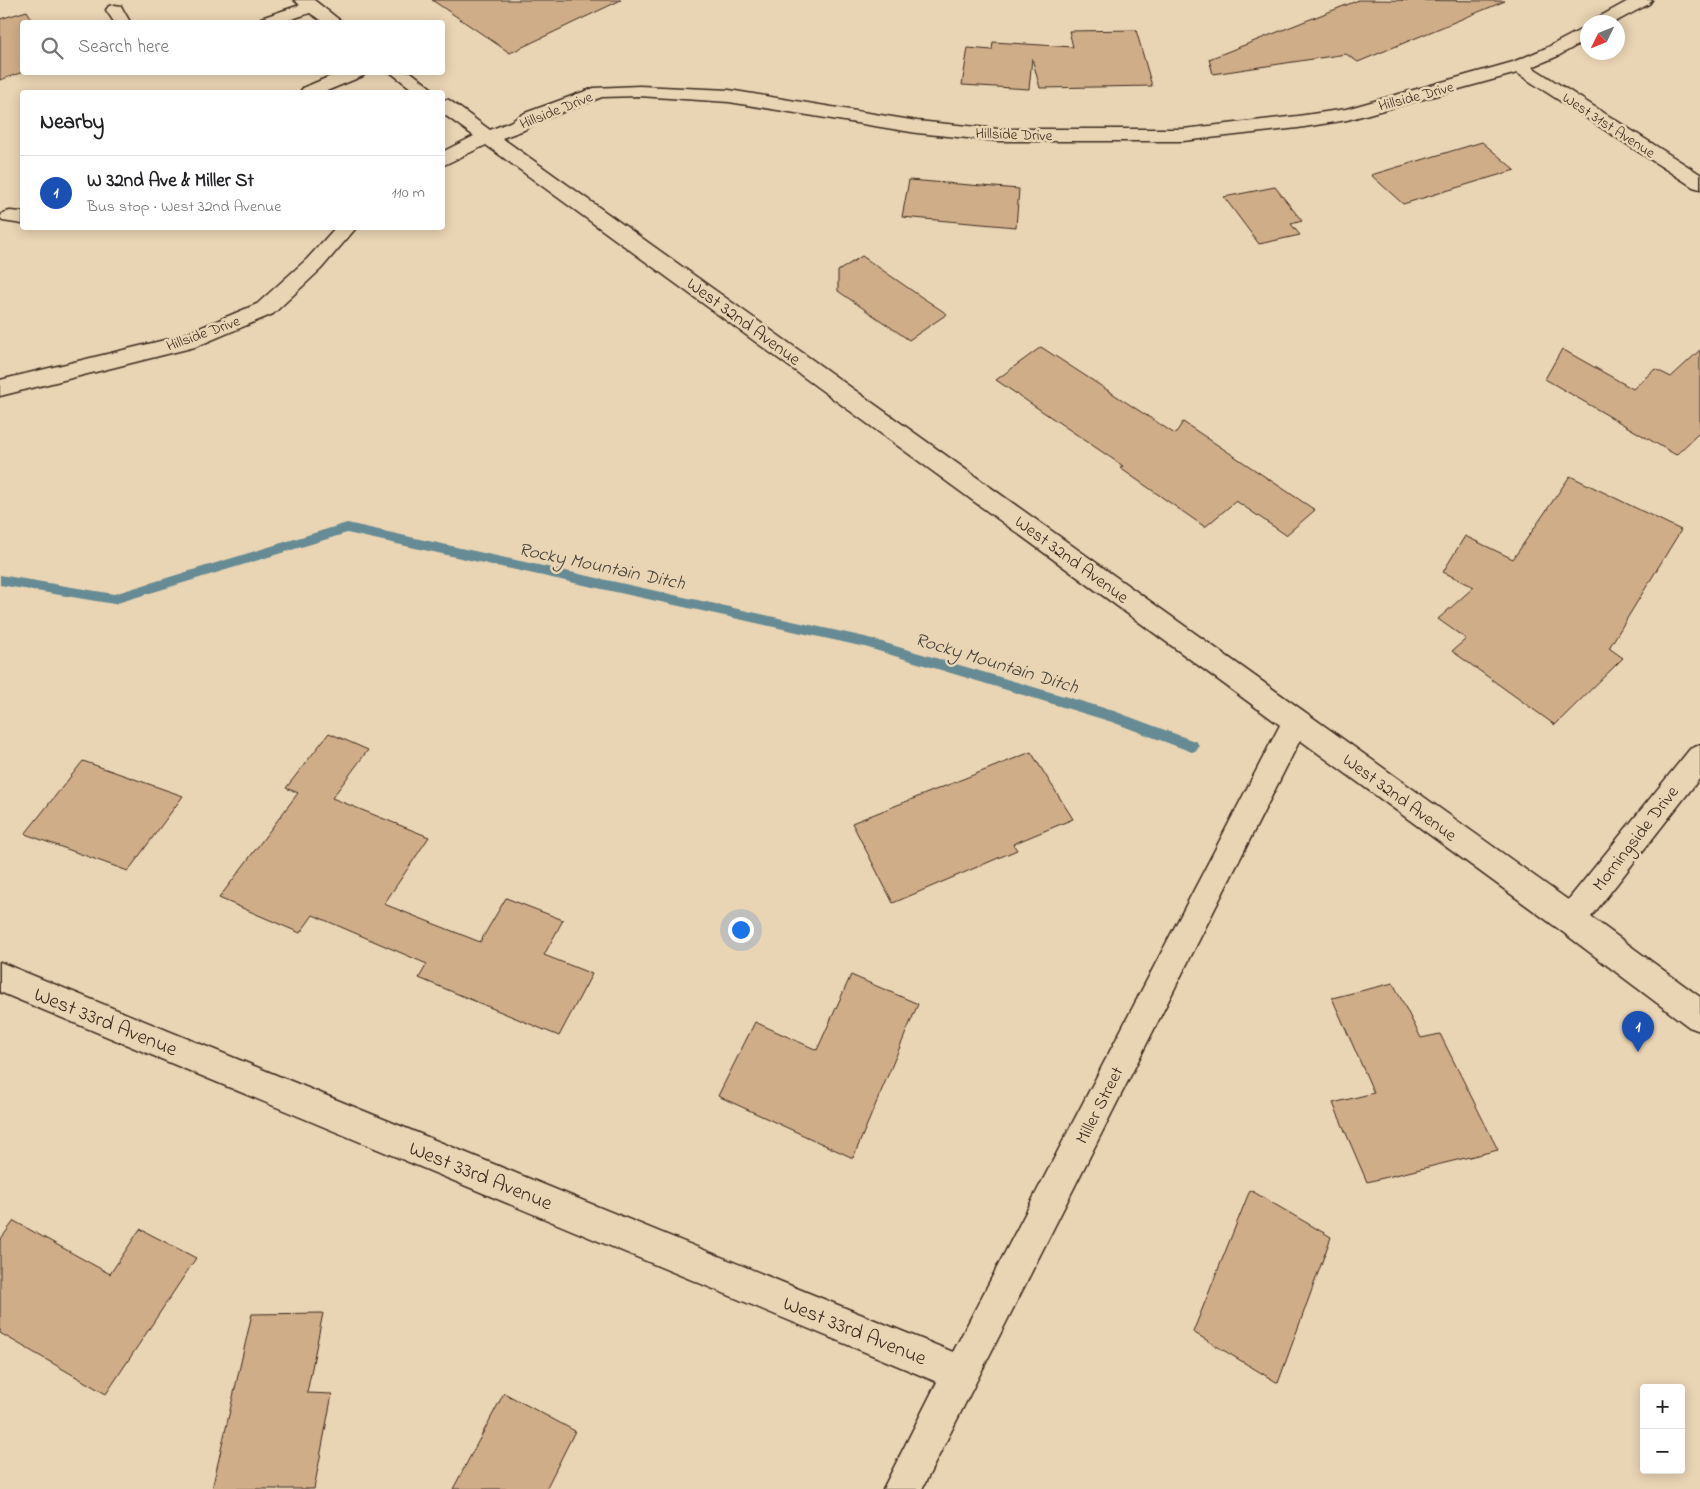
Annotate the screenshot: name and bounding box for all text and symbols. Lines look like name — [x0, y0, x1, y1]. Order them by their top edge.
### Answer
north arrow — [1580, 15, 1625, 60]
search box — [20, 20, 445, 75]
icon: search — [38, 34, 66, 62]
text: Search here — [78, 34, 169, 61]
street label: Hillside Drive — [1376, 76, 1457, 118]
street label: Hillside Drive — [517, 86, 596, 136]
street label: West 31st Avenue — [1558, 87, 1660, 164]
text: Nearby — [40, 108, 104, 138]
street label: Hillside Drive — [975, 123, 1053, 147]
text: W 32nd Ave & Miller St — [87, 168, 254, 195]
text: 1 — [53, 181, 59, 205]
text: 110 m — [391, 181, 425, 205]
text: Bus stop · West 32nd Avenue — [87, 195, 281, 219]
street label: West 32nd Avenue — [680, 272, 806, 373]
street label: Hillside Drive — [163, 310, 244, 357]
street label: West 32nd Avenue — [1008, 510, 1134, 611]
water label: Rocky Mountain Ditch — [516, 537, 688, 598]
water label: Rocky Mountain Ditch — [911, 627, 1082, 702]
street label: West 32nd Avenue — [1336, 748, 1462, 849]
street label: Morningside Drive — [1587, 780, 1687, 898]
your location — [728, 917, 754, 943]
street label: West 33rd Avenue — [29, 980, 182, 1066]
pin: 1 — [1622, 1011, 1654, 1052]
street label: Miller Street — [1070, 1063, 1131, 1149]
street label: West 33rd Avenue — [404, 1134, 557, 1220]
street label: West 33rd Avenue — [778, 1289, 931, 1375]
map controls — [1640, 1384, 1685, 1474]
button: + — [1640, 1384, 1685, 1429]
button: − — [1640, 1429, 1685, 1474]

